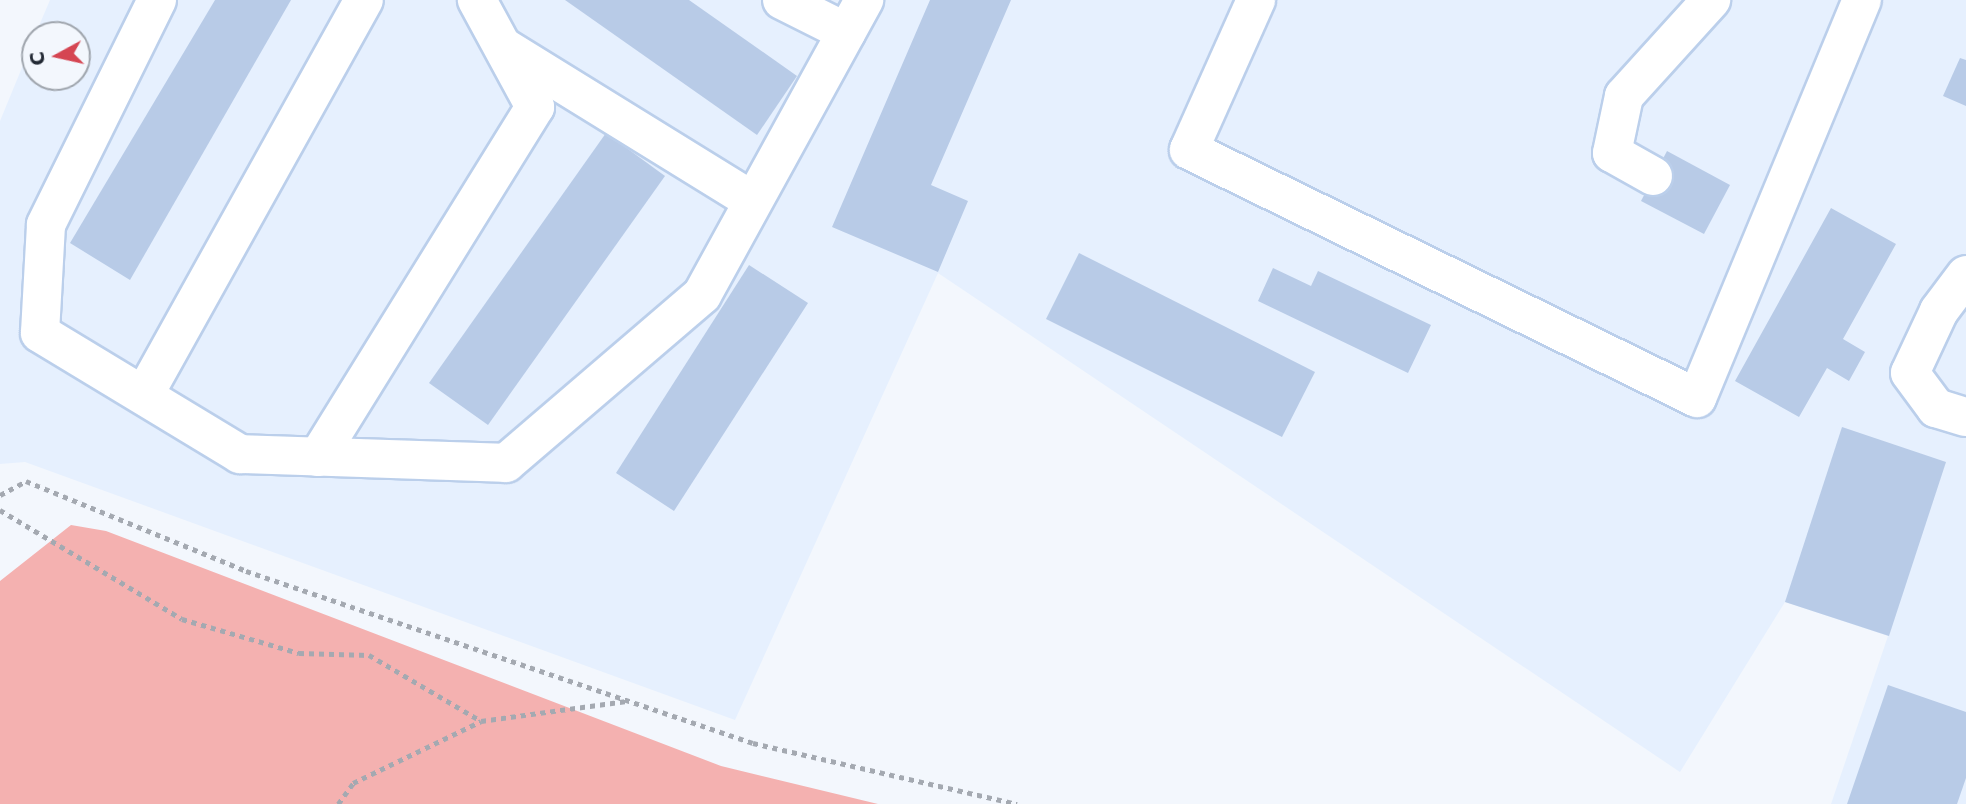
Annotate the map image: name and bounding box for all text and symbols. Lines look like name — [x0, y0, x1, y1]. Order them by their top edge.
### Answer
north arrow — [21, 21, 91, 91]
text: С — [25, 50, 49, 67]

